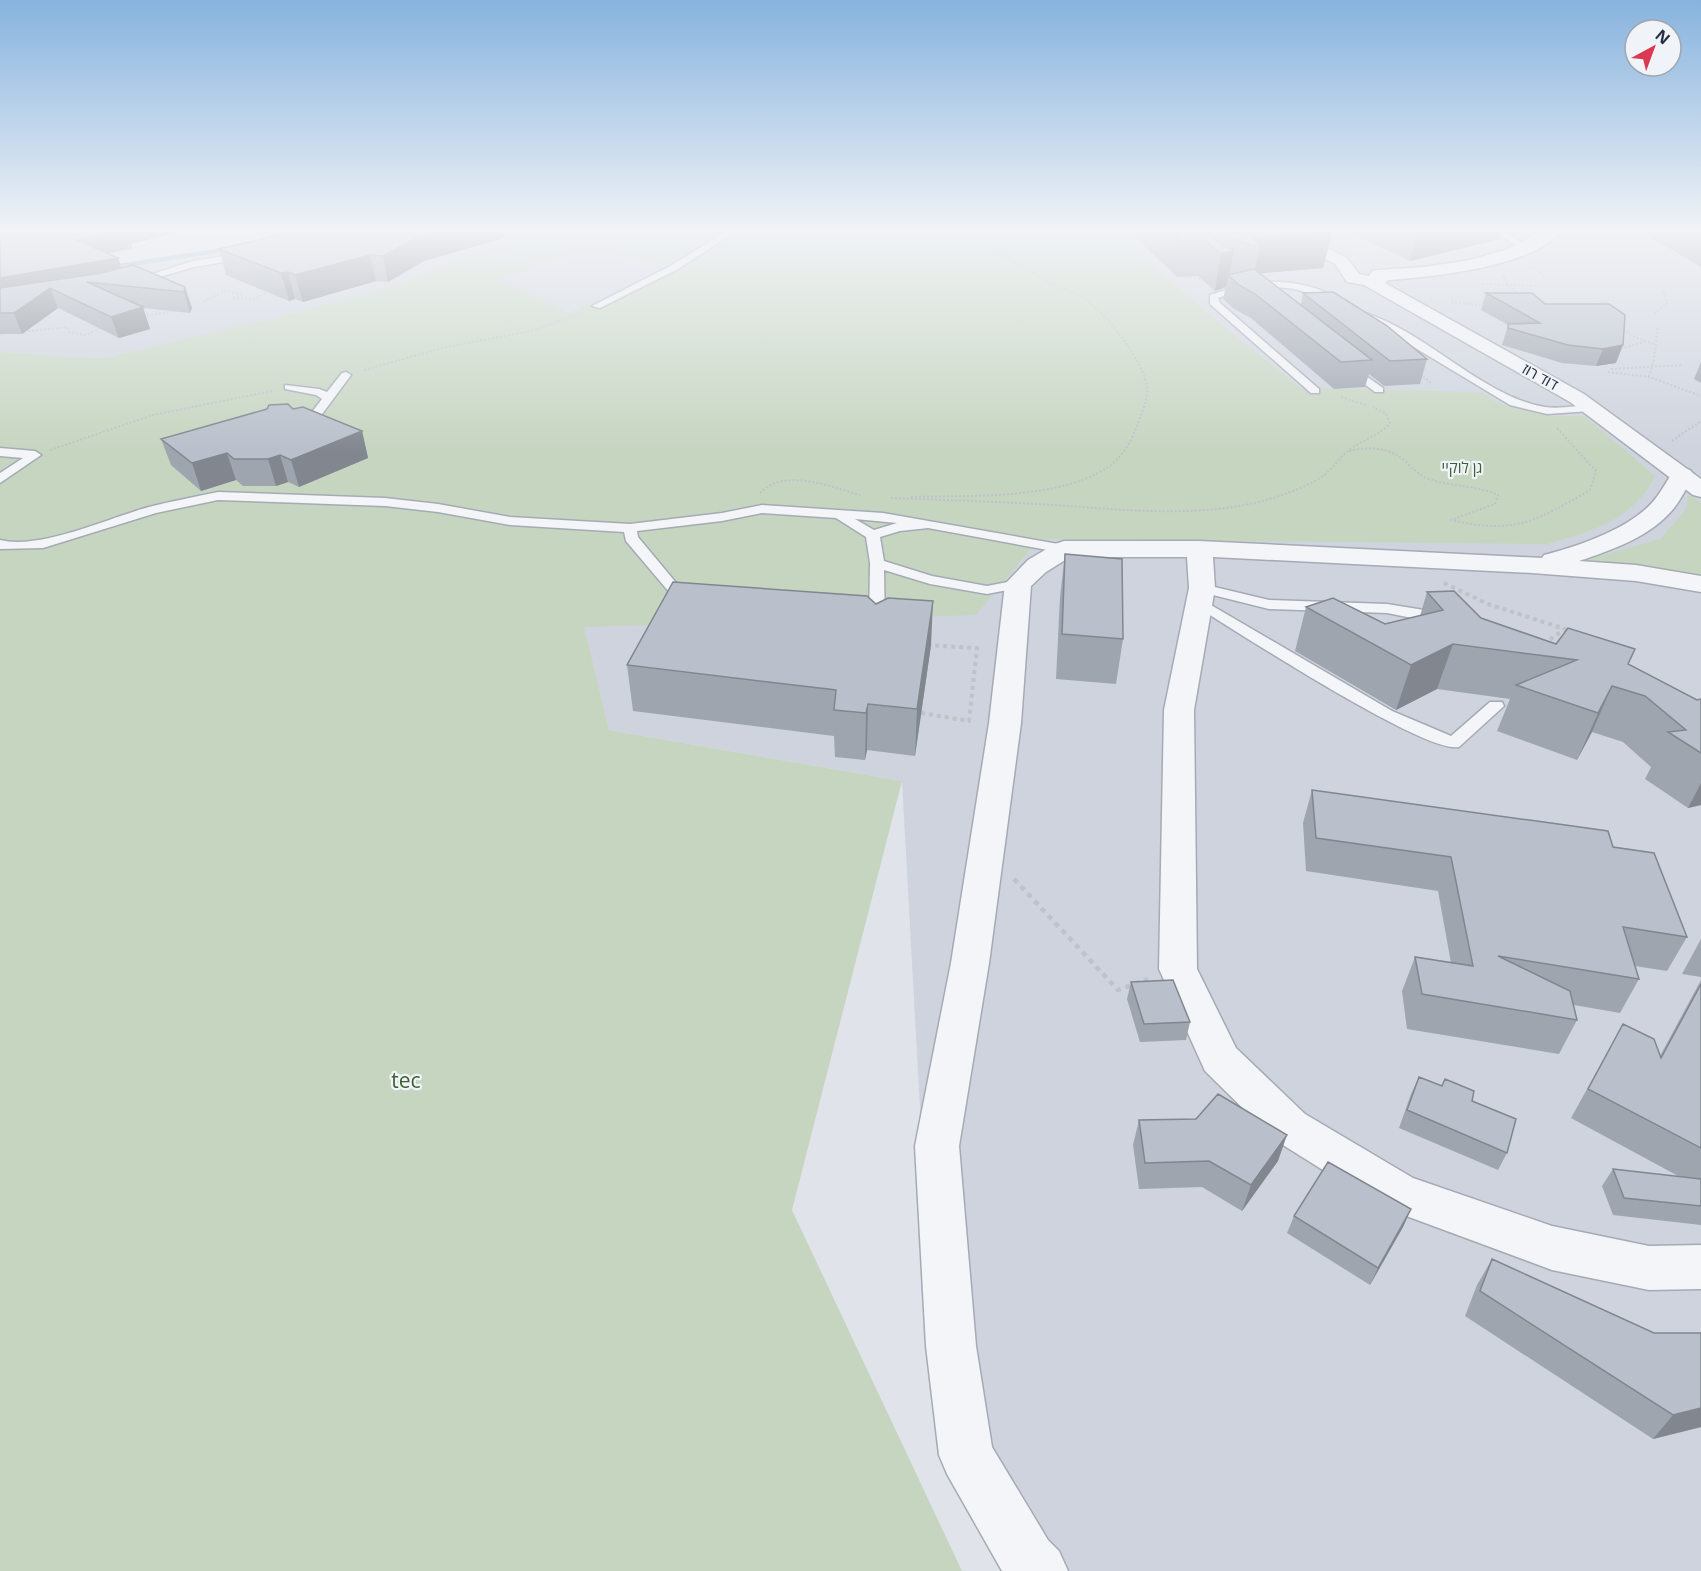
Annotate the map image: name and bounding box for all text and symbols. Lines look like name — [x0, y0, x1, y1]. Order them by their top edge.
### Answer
north arrow — [1623, 18, 1683, 78]
text: N — [1651, 24, 1675, 49]
street label: דוד רוז — [1519, 358, 1562, 394]
park label: גן לוקיי — [1442, 457, 1482, 477]
park label: tec — [391, 1066, 421, 1094]

